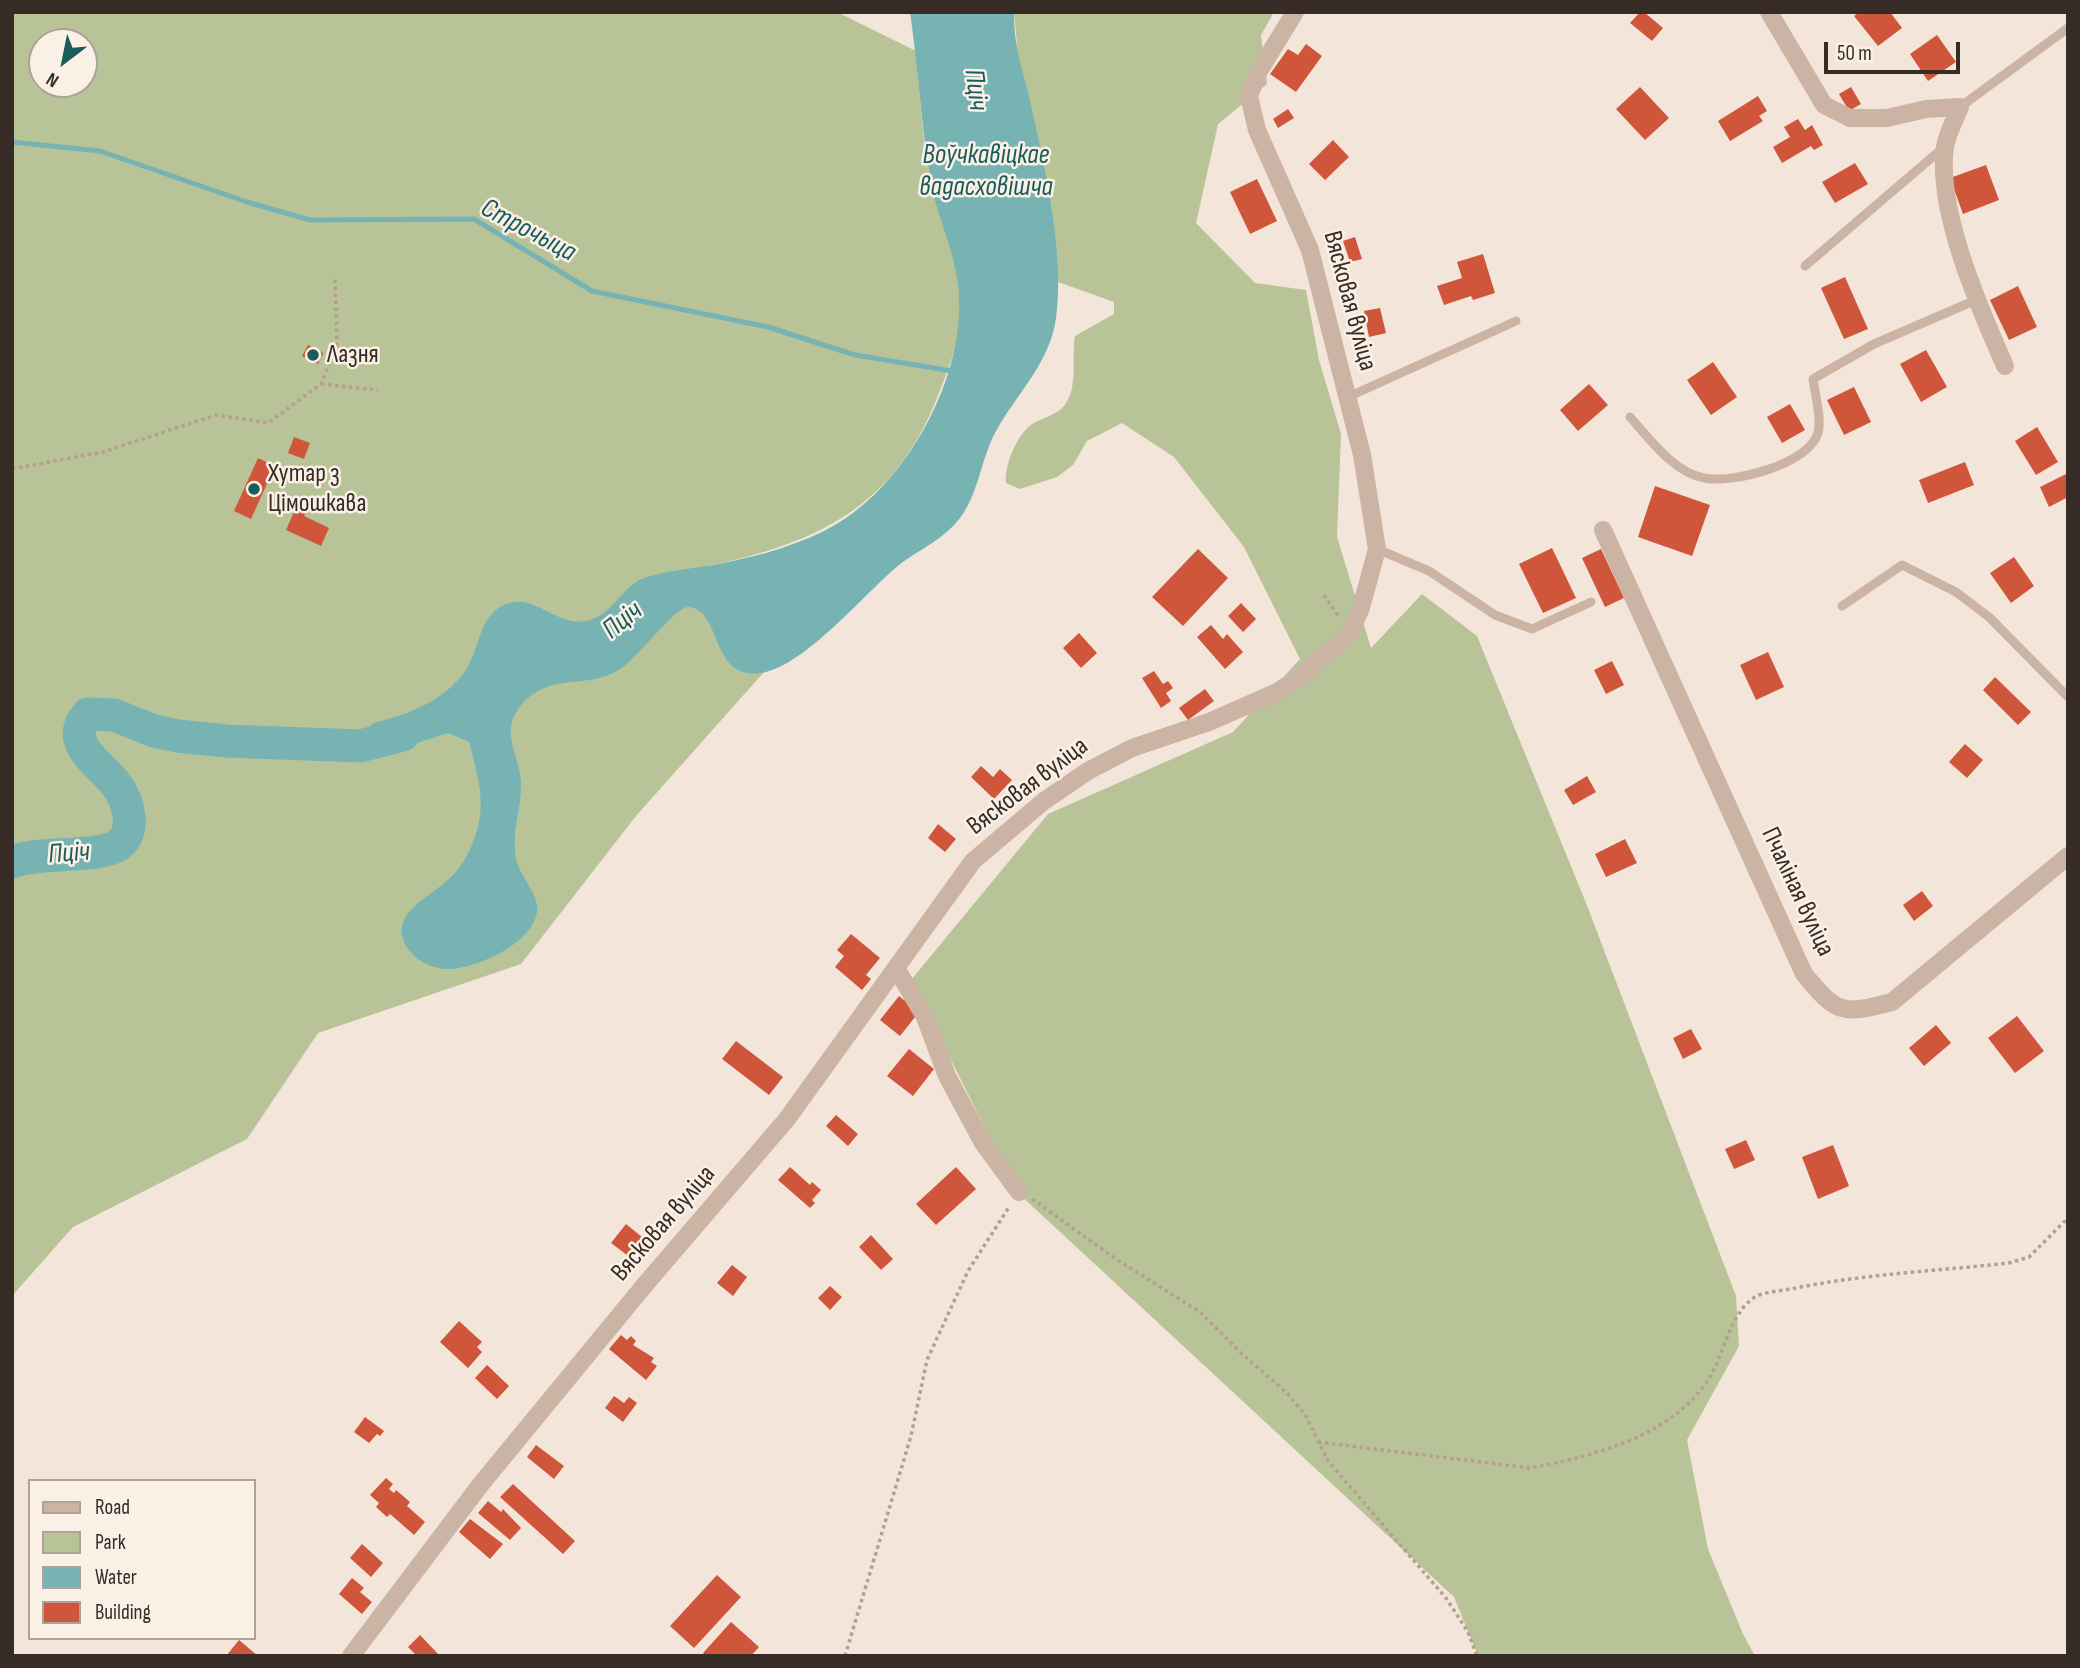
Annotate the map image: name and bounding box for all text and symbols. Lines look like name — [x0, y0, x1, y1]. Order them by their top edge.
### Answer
north arrow — [28, 28, 98, 98]
scale bar — [1828, 28, 1965, 72]
text: 50 m — [1837, 41, 1872, 66]
text: N — [42, 67, 63, 92]
water label: Пціч — [956, 67, 994, 113]
water label: Воўчкавіцкае вадасховішча — [919, 139, 1053, 205]
water label: Строчыца — [475, 192, 581, 270]
street label: Вясковая вуліца — [1315, 228, 1383, 374]
place label: Лазня — [327, 339, 379, 371]
marker: Лазня — [305, 347, 321, 363]
place label: Хутар з Цімошкава — [268, 458, 366, 520]
marker: Хутар з Цімошкава — [246, 481, 262, 497]
water label: Пціч — [596, 595, 650, 647]
street label: Вясковая вуліца — [961, 731, 1095, 843]
street label: Пчаліная вуліца — [1754, 823, 1840, 961]
water label: Пціч — [47, 836, 91, 872]
street label: Вясковая вуліца — [605, 1160, 723, 1288]
legend — [28, 1479, 256, 1640]
text: Road — [95, 1495, 130, 1520]
text: Park — [95, 1530, 126, 1555]
text: Water — [95, 1565, 137, 1590]
text: Building — [95, 1600, 151, 1625]

